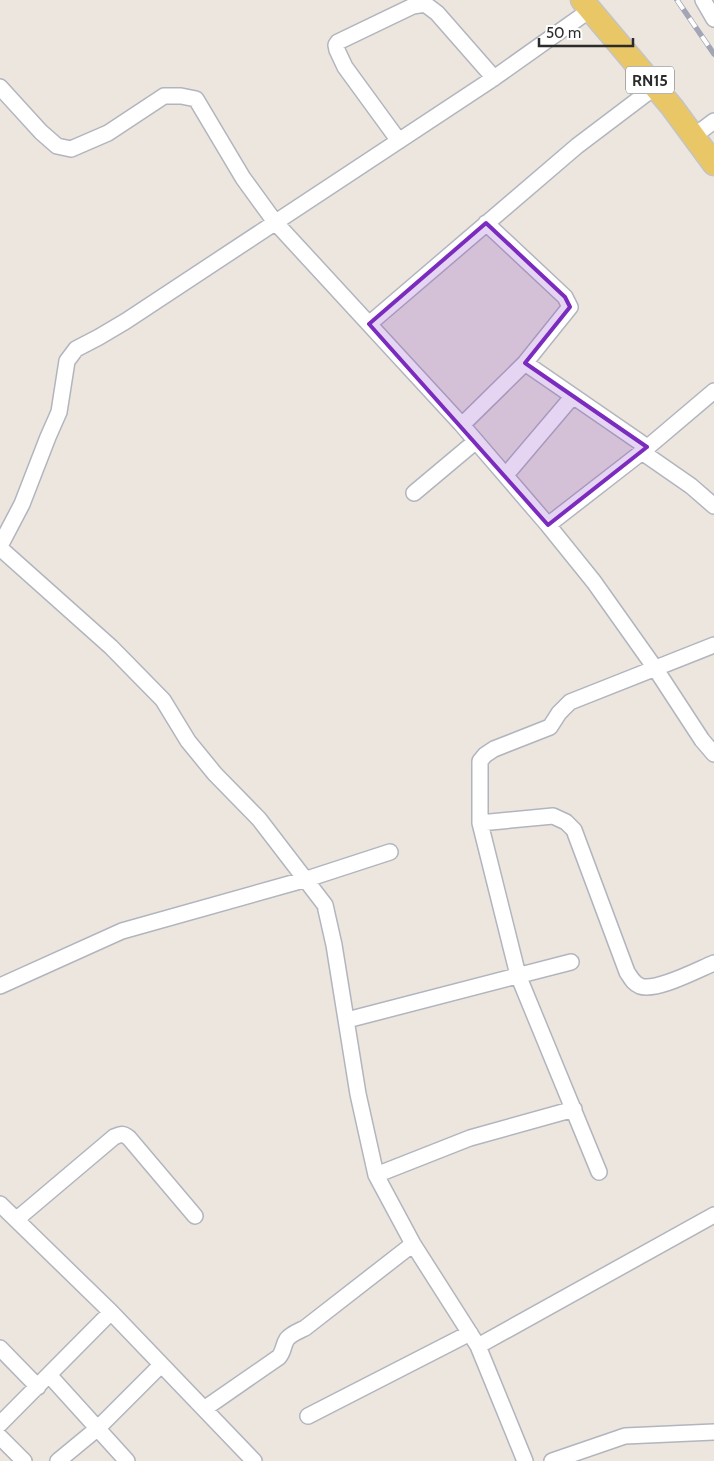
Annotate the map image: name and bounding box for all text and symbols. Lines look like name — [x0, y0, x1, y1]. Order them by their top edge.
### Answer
scale bar — [539, 15, 633, 47]
text: 50 m — [546, 24, 581, 42]
road number: RN15 — [626, 66, 674, 94]

